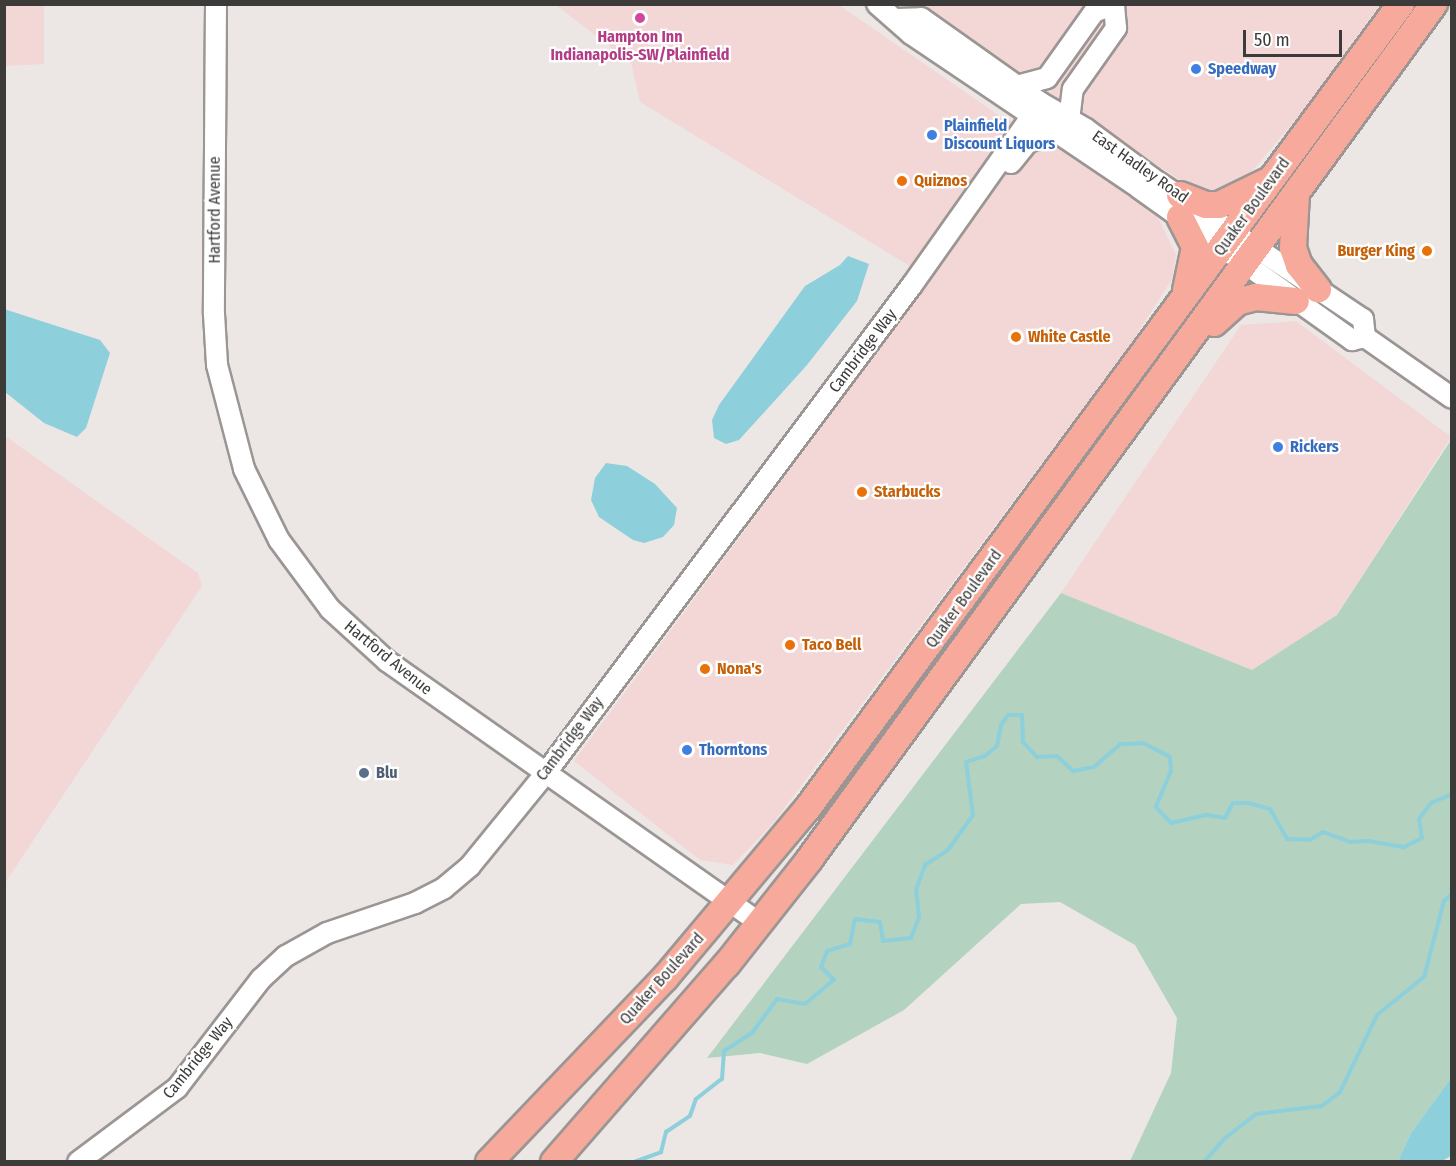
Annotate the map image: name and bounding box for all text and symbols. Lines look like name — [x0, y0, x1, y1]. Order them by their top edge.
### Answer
marker: Hampton Inn Indianapolis-SW/Plainfield — [633, 11, 647, 25]
scale bar — [1246, 18, 1345, 56]
place label: Hampton Inn Indianapolis-SW/Plainfield — [550, 27, 730, 65]
text: 50 m — [1254, 29, 1290, 51]
place label: Speedway — [1208, 59, 1276, 79]
marker: Speedway — [1189, 62, 1203, 76]
place label: Plainfield Discount Liquors — [944, 116, 1055, 154]
street label: East Hadley Road — [1088, 127, 1192, 207]
marker: Plainfield Discount Liquors — [925, 128, 939, 142]
street label: Quaker Boulevard — [1210, 154, 1294, 260]
street label: Hartford Avenue — [205, 156, 225, 264]
place label: Quiznos — [914, 171, 967, 191]
marker: Quiznos — [895, 174, 909, 188]
place label: Burger King — [1337, 241, 1415, 261]
marker: Burger King — [1420, 244, 1434, 258]
street label: Cambridge Way — [825, 305, 901, 397]
place label: White Castle — [1028, 327, 1111, 347]
marker: White Castle — [1009, 330, 1023, 344]
place label: Rickers — [1290, 437, 1339, 457]
marker: Rickers — [1271, 440, 1285, 454]
place label: Starbucks — [874, 482, 941, 502]
marker: Starbucks — [855, 485, 869, 499]
street label: Quaker Boulevard — [922, 546, 1006, 652]
street label: Hartford Avenue — [340, 617, 436, 699]
place label: Taco Bell — [802, 635, 861, 655]
marker: Taco Bell — [783, 638, 797, 652]
place label: Nona's — [717, 659, 762, 679]
marker: Nona's — [698, 662, 712, 676]
street label: Cambridge Way — [532, 693, 608, 785]
place label: Thorntons — [699, 740, 767, 760]
marker: Thorntons — [680, 743, 694, 757]
place label: Blu — [376, 763, 398, 783]
marker: Blu — [357, 766, 371, 780]
street label: Quaker Boulevard — [616, 929, 708, 1029]
street label: Cambridge Way — [159, 1013, 237, 1103]

